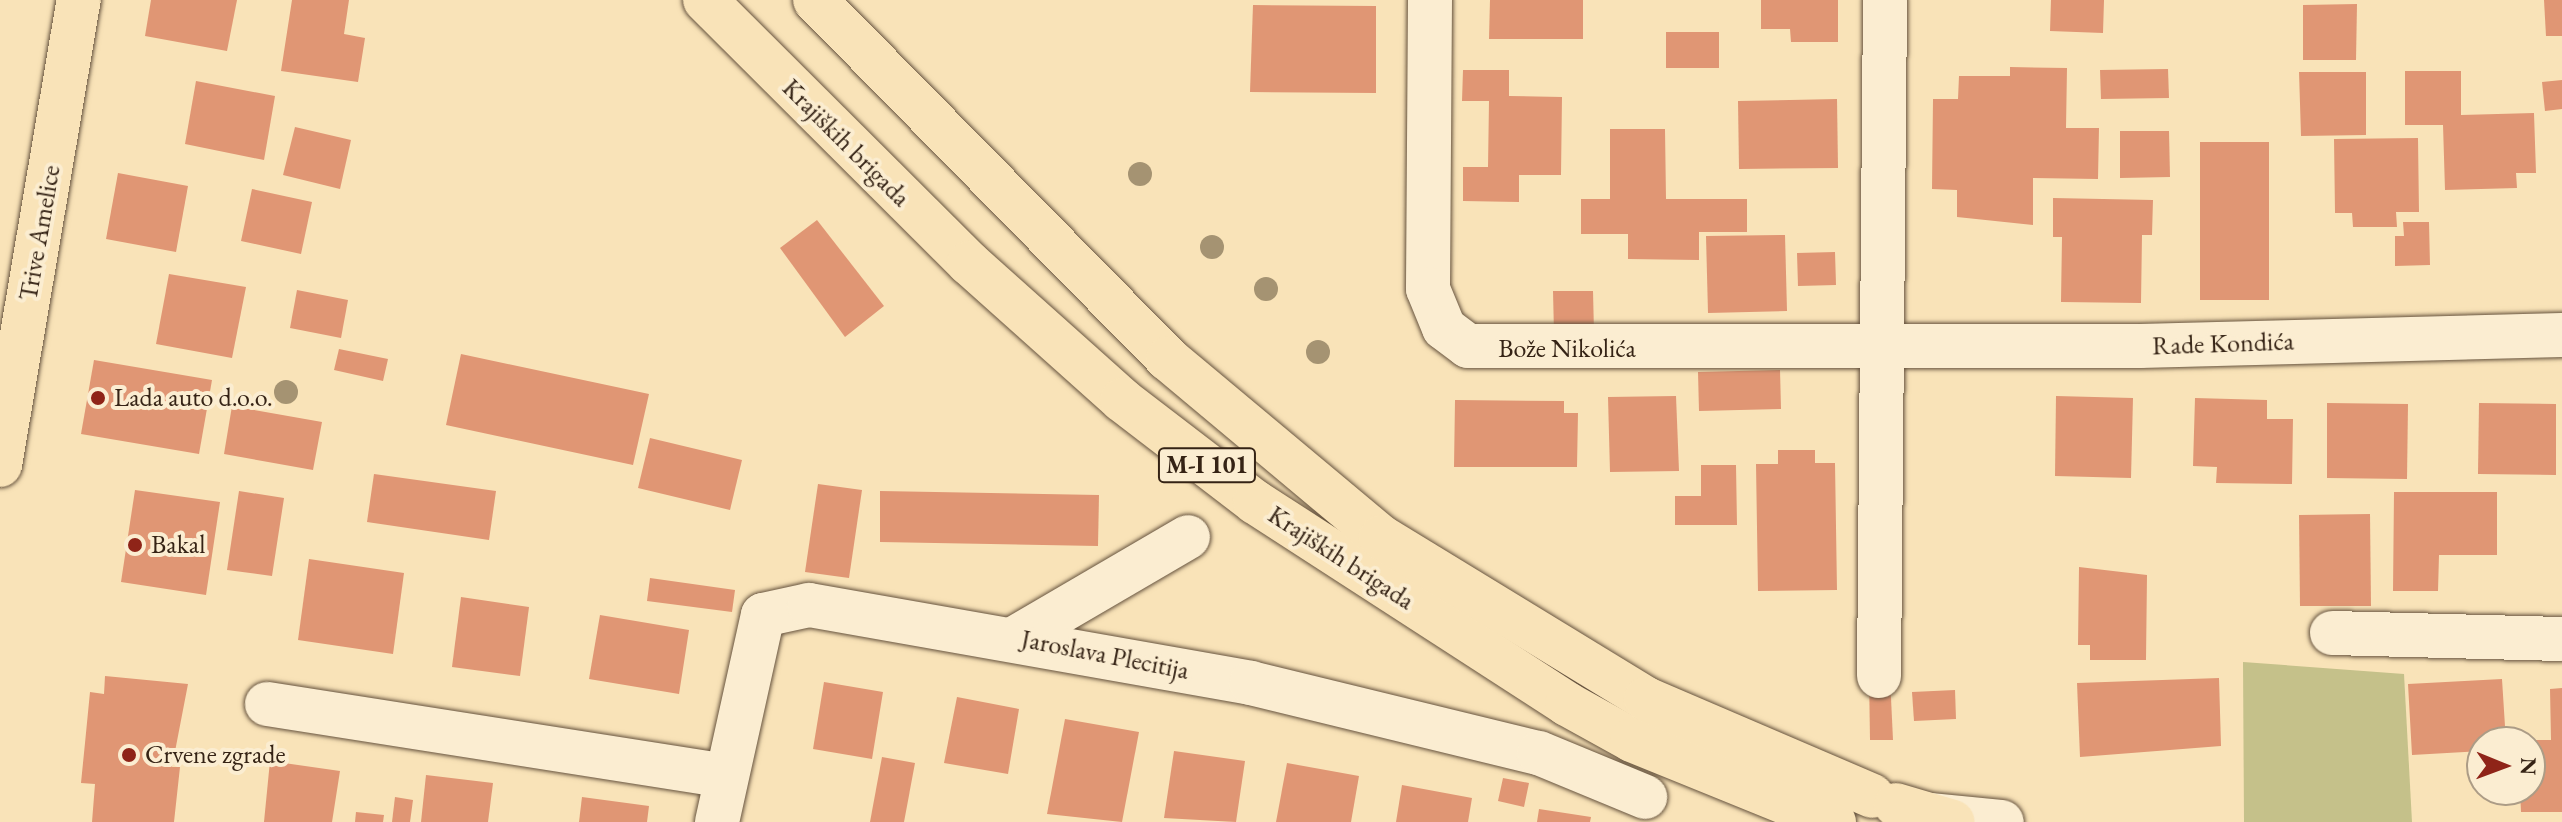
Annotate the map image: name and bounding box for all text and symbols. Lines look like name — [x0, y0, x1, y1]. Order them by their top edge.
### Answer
street label: Krajiških brigada — [776, 73, 916, 213]
street label: Trive Amelice — [13, 163, 67, 303]
street label: Rade Kondića — [2152, 326, 2294, 362]
street label: Bože Nikolića — [1498, 333, 1636, 365]
place label: Lada auto d.o.o. — [114, 382, 273, 414]
marker: Lada auto d.o.o. — [89, 389, 107, 407]
road number: M-I 101 — [1157, 445, 1257, 485]
street label: Krajiških brigada — [1262, 499, 1420, 617]
place label: Bakal — [151, 529, 205, 561]
marker: Bakal — [126, 536, 144, 554]
street label: Jaroslava Plecitija — [1019, 623, 1191, 687]
north arrow — [2466, 726, 2546, 806]
place label: Crvene zgrade — [145, 739, 286, 771]
marker: Crvene zgrade — [120, 746, 138, 764]
text: N — [2514, 757, 2543, 776]

